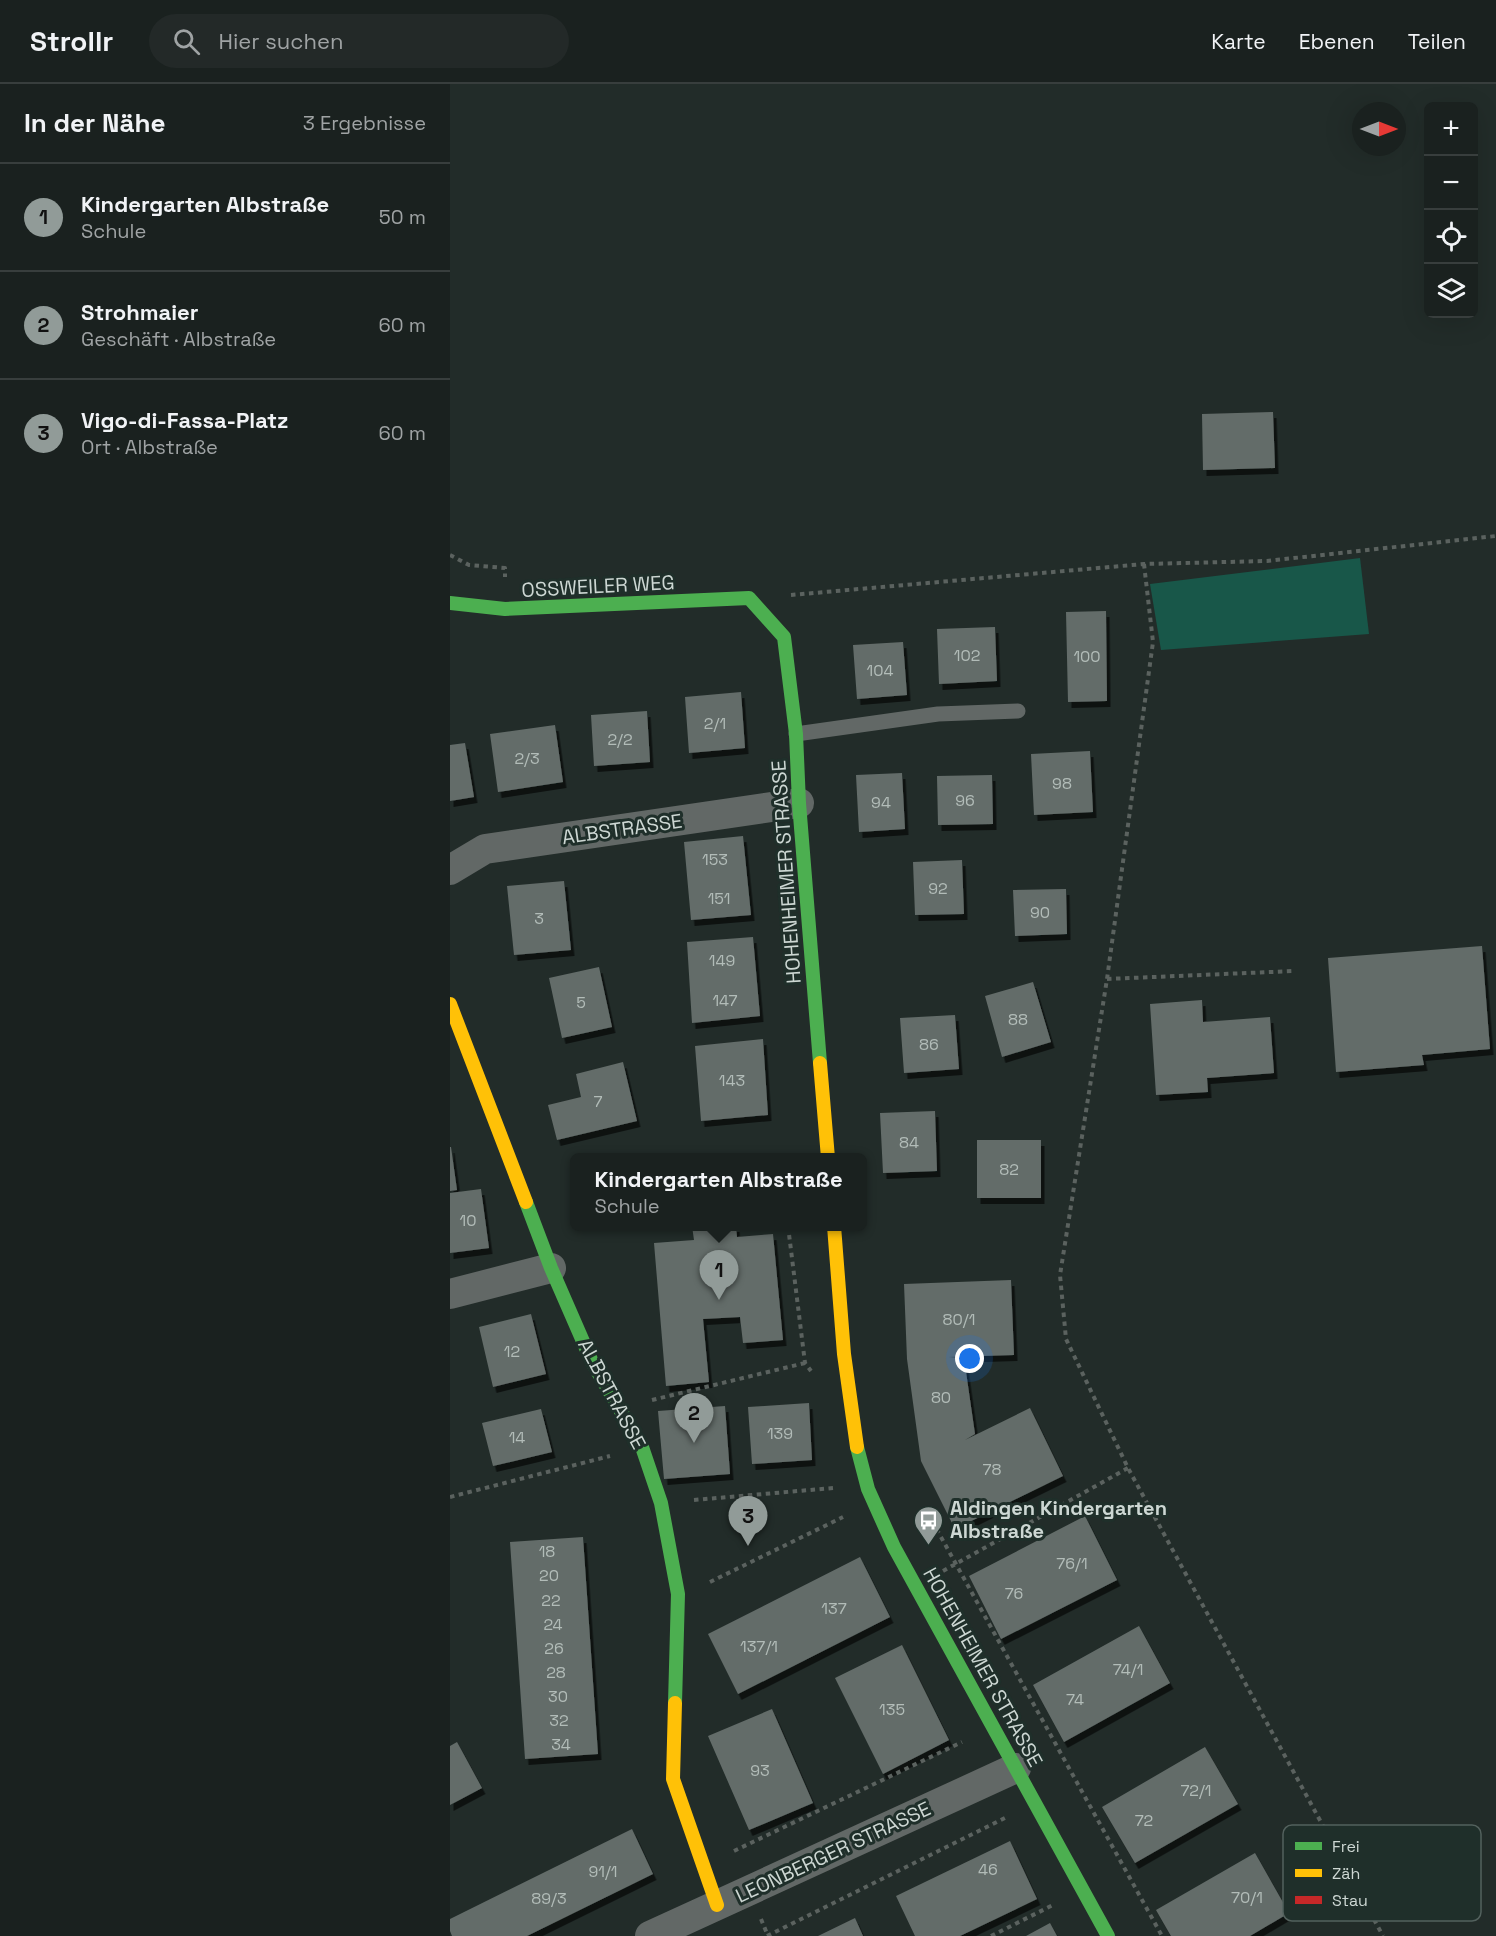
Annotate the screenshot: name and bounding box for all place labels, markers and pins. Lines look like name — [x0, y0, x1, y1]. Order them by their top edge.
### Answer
pin: 1 — [700, 1250, 738, 1300]
pin: 2 — [674, 1394, 714, 1443]
place label: Aldingen Kindergarten Albstraße — [950, 1495, 1167, 1544]
pin: 3 — [728, 1496, 768, 1546]
bus stop icon: Aldingen Kindergarten Albstraße — [913, 1504, 945, 1546]

